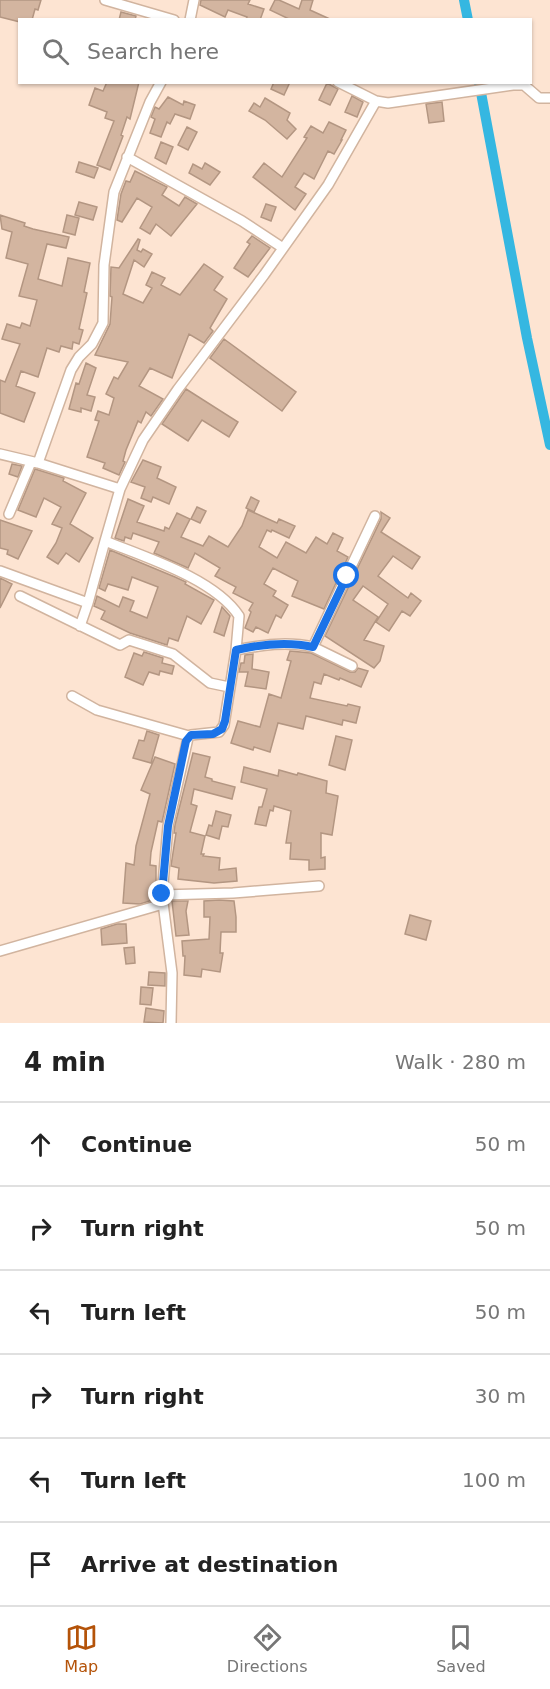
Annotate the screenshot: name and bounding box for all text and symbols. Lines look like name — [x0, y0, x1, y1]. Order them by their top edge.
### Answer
search box — [18, 18, 532, 84]
icon: search — [39, 35, 72, 68]
text: Search here — [87, 39, 219, 64]
route start — [333, 562, 359, 588]
route end — [148, 880, 174, 906]
text: 4 min — [24, 1047, 106, 1077]
text: Walk · 280 m — [395, 1050, 526, 1074]
icon: ahead — [24, 1128, 57, 1161]
text: Continue — [81, 1132, 192, 1157]
text: 50 m — [475, 1132, 526, 1156]
icon: right — [24, 1212, 57, 1245]
text: Turn right — [81, 1216, 204, 1241]
text: 50 m — [475, 1216, 526, 1240]
icon: left — [24, 1296, 57, 1329]
text: Turn left — [81, 1300, 186, 1325]
text: 50 m — [475, 1300, 526, 1324]
icon: right — [24, 1380, 57, 1413]
text: Turn right — [81, 1384, 204, 1409]
text: 30 m — [475, 1384, 526, 1408]
icon: left — [24, 1464, 57, 1497]
text: Turn left — [81, 1468, 186, 1493]
text: 100 m — [462, 1468, 526, 1492]
icon: arrive — [24, 1548, 57, 1581]
text: Arrive at destination — [81, 1552, 338, 1577]
tab: Map — [64, 1621, 98, 1676]
tab: Directions — [227, 1621, 307, 1676]
tab: Saved — [436, 1621, 486, 1676]

